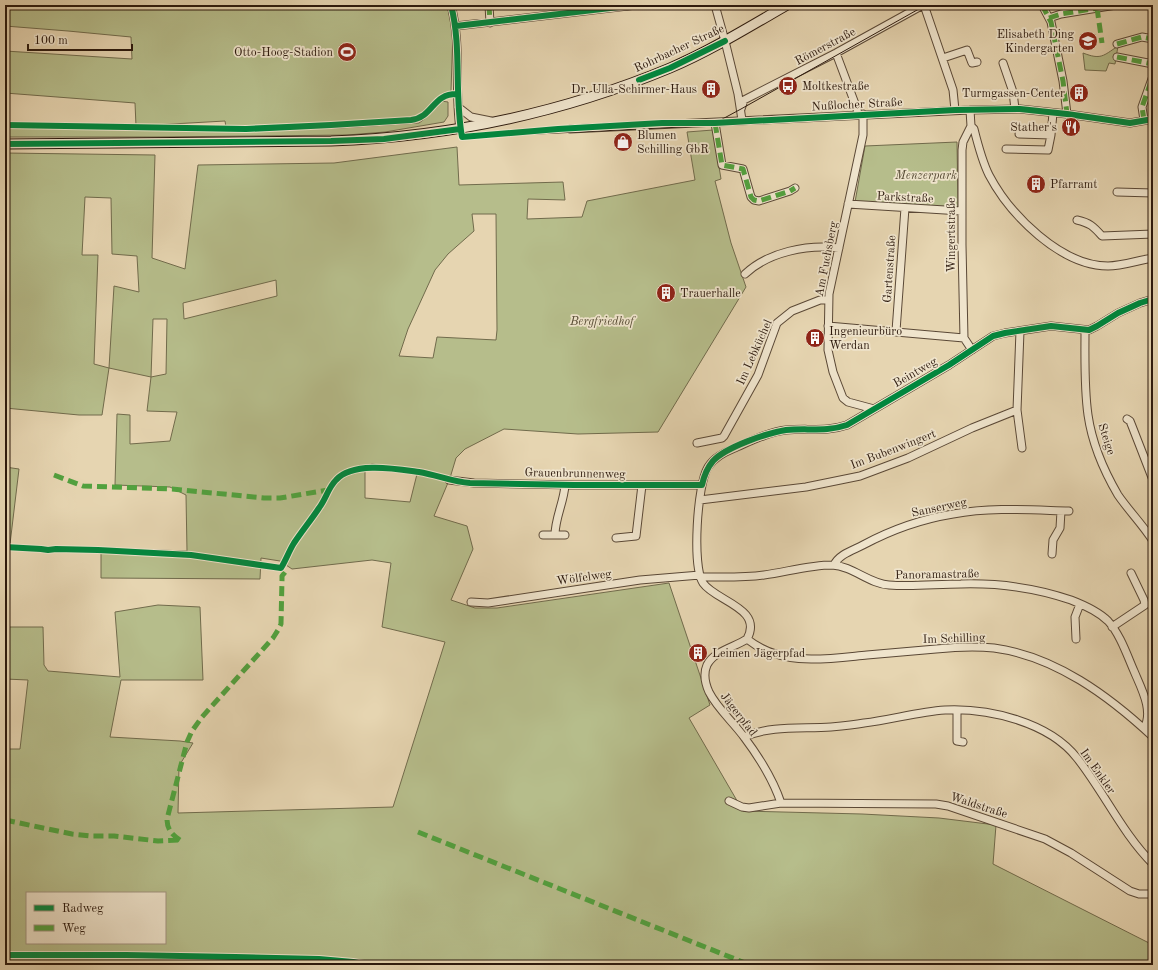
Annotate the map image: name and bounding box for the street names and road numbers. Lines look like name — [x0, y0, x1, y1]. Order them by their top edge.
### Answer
street label: Rohrbacher Straße — [632, 23, 727, 75]
street label: Römerstraße — [793, 26, 858, 68]
street label: Nußlocher Straße — [811, 97, 903, 113]
street label: Parkstraße — [876, 191, 934, 206]
street label: Wingertstraße — [946, 197, 958, 273]
street label: Am Fuchsberg — [814, 220, 840, 298]
street label: Gartenstraße — [882, 234, 898, 303]
street label: Im Lebküchel — [735, 318, 775, 387]
street label: Beintweg — [892, 355, 940, 390]
street label: Steige — [1095, 422, 1117, 457]
street label: Im Bubenwingert — [849, 428, 938, 472]
street label: Grauenbrunnenweg — [524, 467, 626, 481]
street label: Sanserweg — [910, 496, 968, 520]
street label: Wölfelweg — [556, 568, 613, 588]
street label: Panoramastraße — [895, 568, 980, 582]
street label: Im Schilling — [922, 632, 986, 646]
street label: Jägerpfad — [718, 691, 759, 739]
street label: Im Enkler — [1077, 747, 1117, 796]
street label: Waldstraße — [949, 791, 1009, 821]

